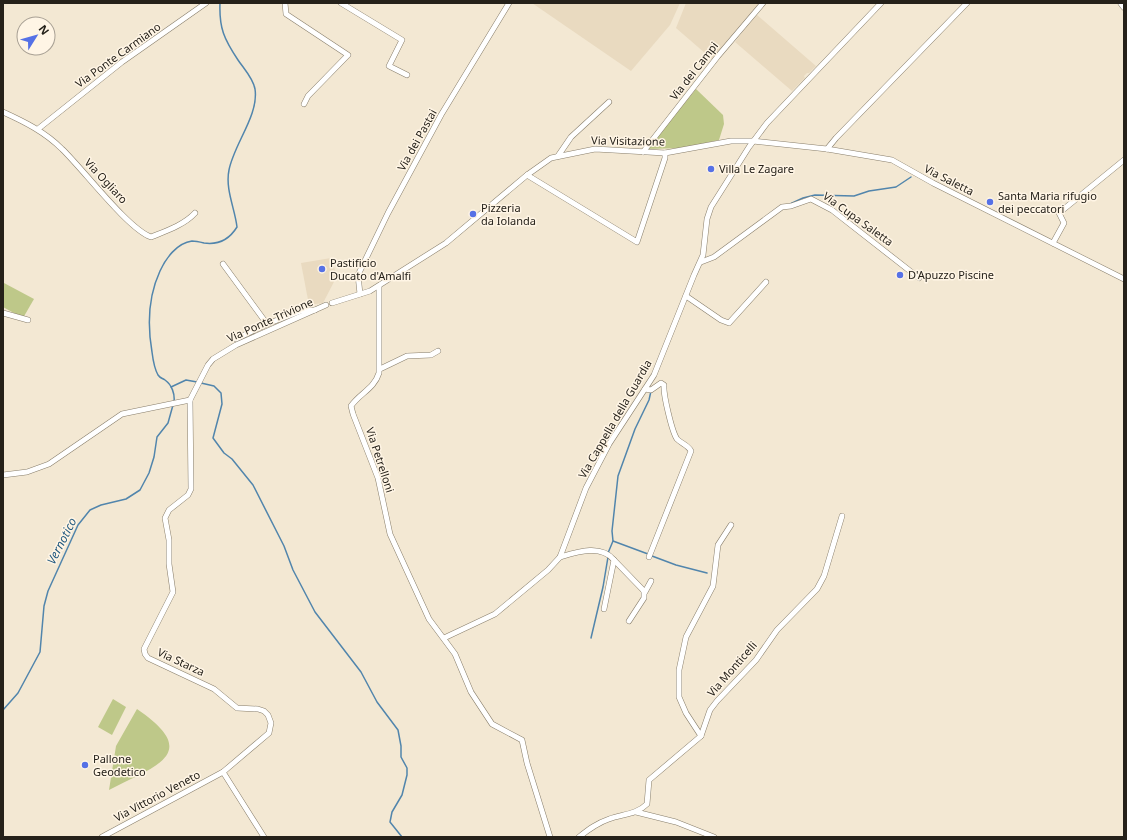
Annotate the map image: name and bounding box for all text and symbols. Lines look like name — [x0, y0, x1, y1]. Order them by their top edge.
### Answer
north arrow — [16, 16, 56, 56]
street label: Via Ponte Carmiano — [72, 18, 164, 91]
text: N — [36, 22, 53, 38]
street label: Via dei Campi — [666, 38, 721, 103]
street label: Via dei Pastai — [393, 106, 440, 173]
street label: Via Visitazione — [591, 132, 665, 149]
street label: Via Ogliaro — [82, 155, 131, 207]
place label: Villa Le Zagare — [719, 161, 794, 176]
street label: Via Saletta — [922, 161, 977, 198]
marker: Villa Le Zagare — [706, 164, 716, 174]
street label: Via Cupa Saletta — [820, 188, 896, 249]
place label: Santa Maria rifugio dei peccatori — [998, 188, 1097, 216]
marker: Santa Maria rifugio dei peccatori — [985, 197, 995, 207]
place label: Pizzeria da Iolanda — [481, 200, 536, 228]
marker: Pizzeria da Iolanda — [468, 209, 478, 219]
place label: Pastificio Ducato d'Amalfi — [330, 255, 411, 283]
marker: Pastificio Ducato d'Amalfi — [317, 264, 327, 274]
place label: D'Apuzzo Piscine — [908, 267, 994, 282]
marker: D'Apuzzo Piscine — [895, 270, 905, 280]
street label: Via Ponte Trivione — [224, 294, 315, 345]
street label: Via Cappella della Guardia — [574, 357, 655, 481]
street label: Via Petrelloni — [363, 425, 398, 494]
water label: Vernotico — [43, 514, 81, 567]
street label: Via Monticelli — [703, 638, 760, 700]
street label: Via Starza — [155, 644, 207, 679]
place label: Pallone Geodetico — [93, 751, 146, 779]
marker: Pallone Geodetico — [80, 760, 90, 770]
street label: Via Vittorio Veneto — [111, 766, 203, 825]

